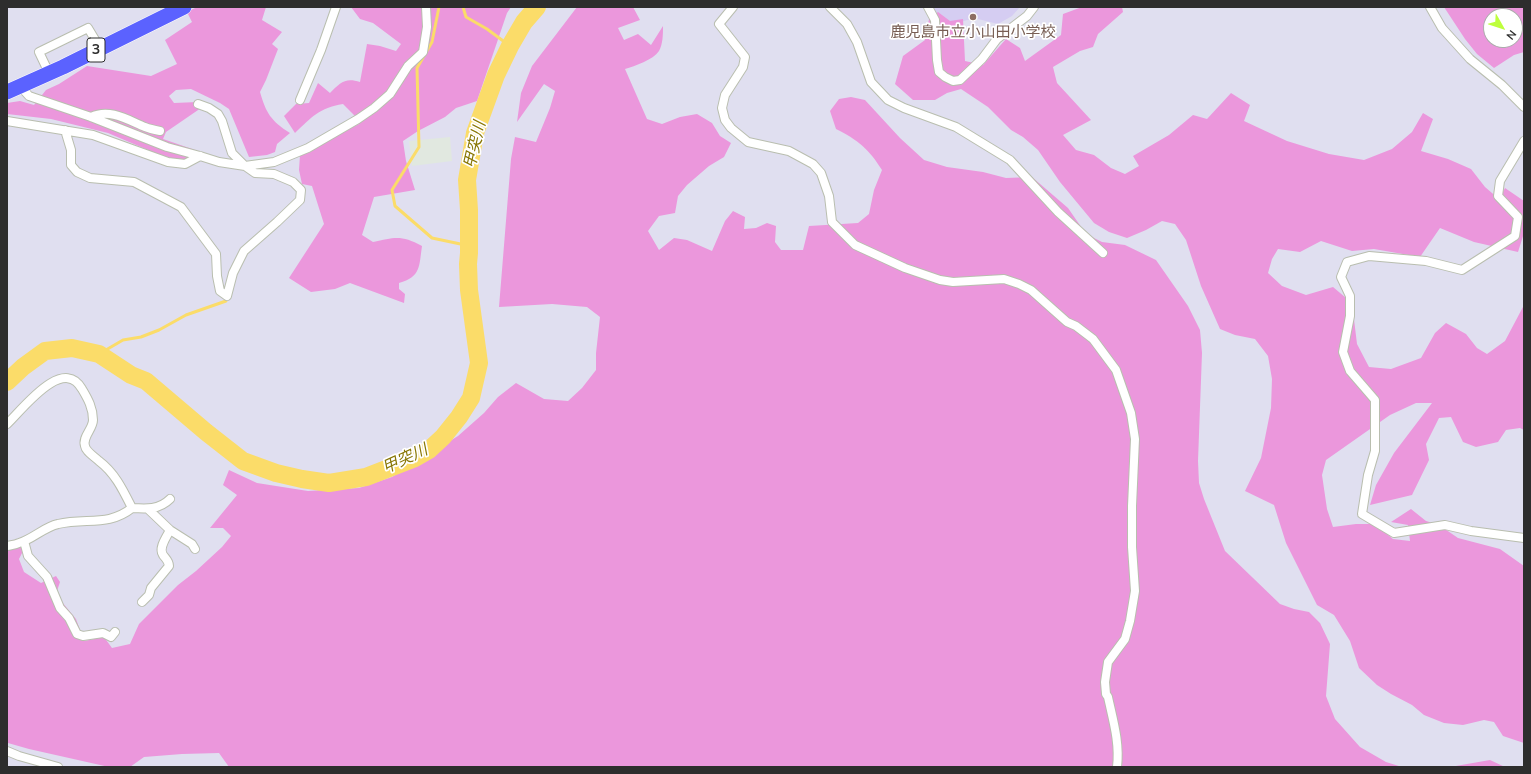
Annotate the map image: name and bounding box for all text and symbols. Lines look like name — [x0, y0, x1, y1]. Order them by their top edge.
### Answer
north arrow — [1483, 8, 1523, 48]
marker: 鹿児島市立小山田小学校 — [968, 12, 978, 22]
place label: 鹿児島市立小山田小学校 — [891, 23, 1055, 41]
text: N — [1503, 27, 1520, 43]
road number: 3 — [87, 38, 105, 62]
water label: 甲突川 — [460, 119, 490, 171]
water label: 甲突川 — [379, 440, 431, 478]

